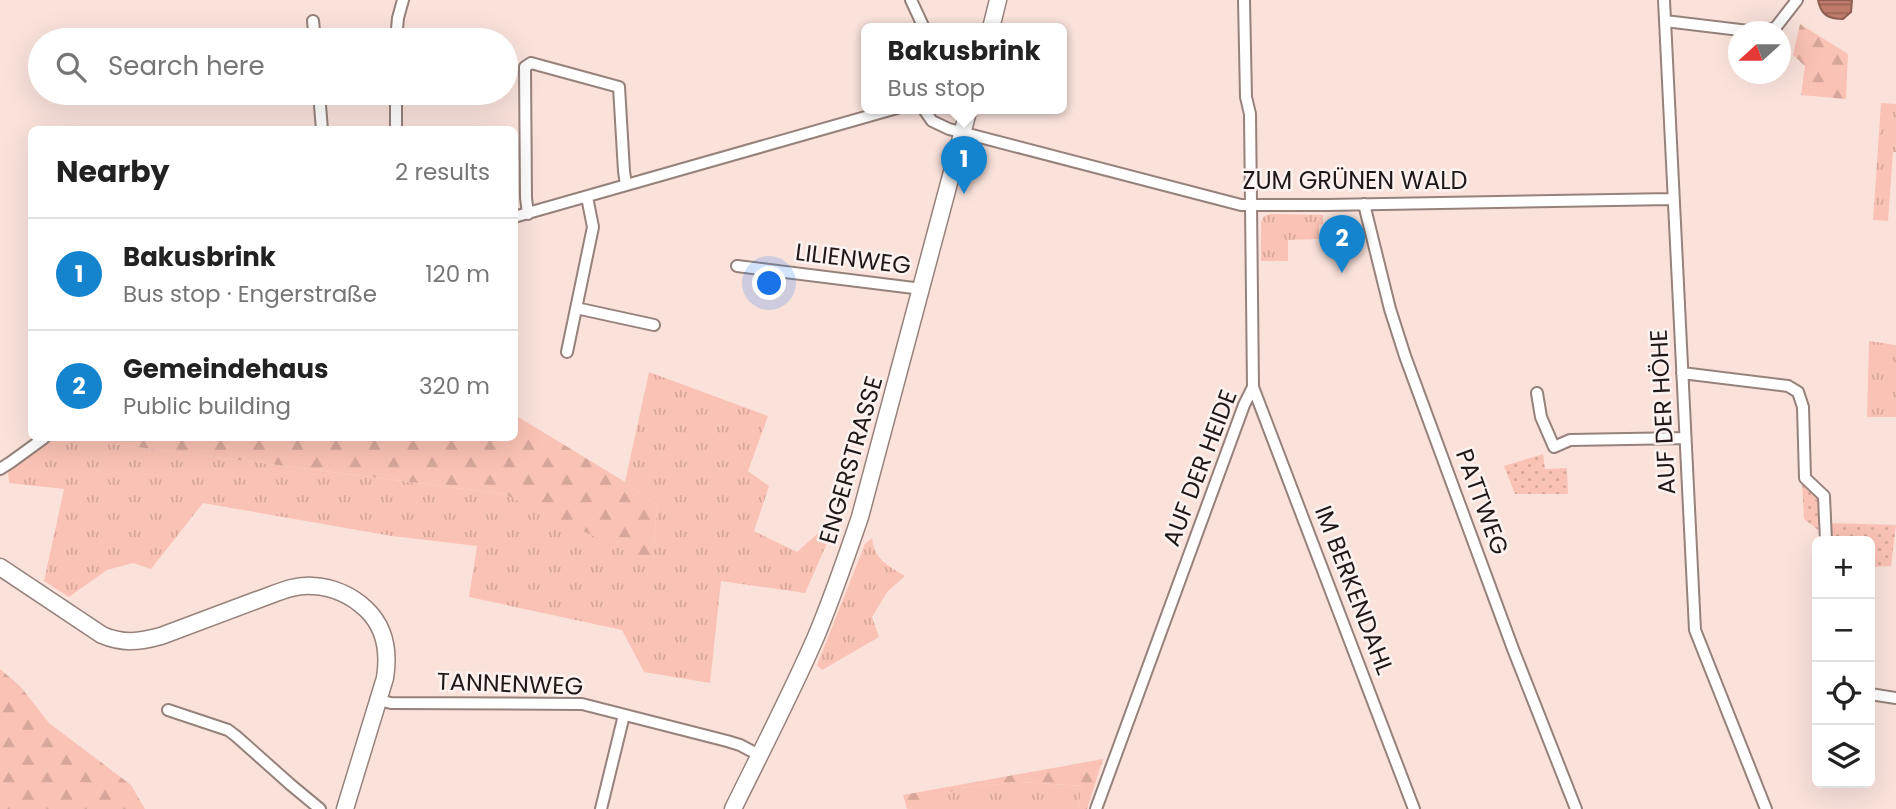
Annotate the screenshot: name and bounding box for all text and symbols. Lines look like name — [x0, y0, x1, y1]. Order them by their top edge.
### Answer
north arrow — [1728, 21, 1791, 84]
popup — [861, 23, 1067, 114]
search box — [28, 28, 518, 105]
text: Bakusbrink — [888, 33, 1040, 69]
icon: search — [52, 48, 90, 86]
text: Search here — [108, 48, 265, 84]
text: Bus stop — [888, 72, 985, 104]
pin: 1 — [941, 136, 987, 194]
text: Nearby — [56, 150, 170, 193]
text: 2 results — [395, 156, 490, 188]
street label: ZUM GRÜNEN WALD — [1242, 164, 1468, 197]
pin: 2 — [1319, 215, 1365, 273]
street label: LILIENWEG — [793, 235, 913, 282]
text: Bakusbrink — [123, 239, 276, 275]
text: 1 — [75, 258, 83, 290]
text: 120 m — [425, 258, 490, 290]
your location — [752, 266, 786, 300]
text: Bus stop · Engerstraße — [123, 278, 377, 310]
street label: AUF DER HÖHE — [1642, 328, 1683, 496]
text: Gemeindehaus — [123, 351, 328, 387]
text: 2 — [72, 370, 86, 402]
text: 320 m — [419, 370, 490, 402]
street label: ENGERSTRASSE — [811, 372, 890, 548]
street label: AUF DER HEIDE — [1155, 385, 1245, 551]
text: Public building — [123, 390, 291, 422]
street label: PATTWEG — [1448, 444, 1517, 559]
street label: IM BERKENDAHL — [1307, 501, 1402, 679]
map controls — [1812, 536, 1875, 788]
button: + — [1812, 536, 1875, 599]
button: − — [1812, 599, 1875, 662]
button: locate — [1812, 662, 1875, 725]
street label: TANNENWEG — [436, 664, 584, 703]
button: layers — [1812, 725, 1875, 788]

